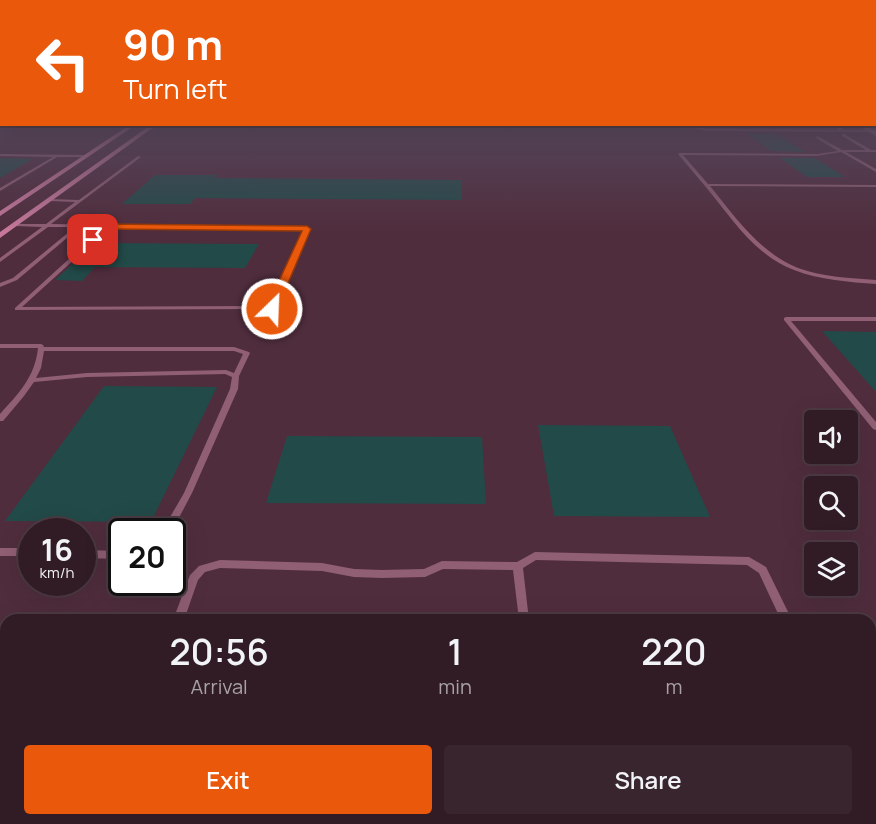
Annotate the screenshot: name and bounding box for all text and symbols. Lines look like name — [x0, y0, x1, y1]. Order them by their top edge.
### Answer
text: 90 m — [123, 15, 223, 73]
icon: left — [24, 24, 102, 102]
text: Turn left — [123, 70, 227, 107]
pin — [67, 214, 118, 265]
icon: arrive — [76, 223, 109, 256]
position arrow — [240, 277, 304, 341]
map controls — [804, 410, 858, 596]
button: sound — [804, 410, 858, 464]
button: search — [804, 476, 858, 530]
speed limit sign: 20 — [108, 518, 186, 596]
text: 16 — [41, 529, 73, 570]
button: layers — [804, 542, 858, 596]
text: km/h — [40, 562, 74, 583]
text: 20:56 — [169, 627, 269, 676]
text: 1 — [447, 627, 463, 676]
text: 220 — [641, 627, 707, 676]
text: Arrival — [191, 673, 248, 700]
text: min — [438, 673, 472, 700]
text: m — [665, 673, 682, 700]
button: Exit — [24, 745, 432, 814]
button: Share — [444, 745, 852, 814]

